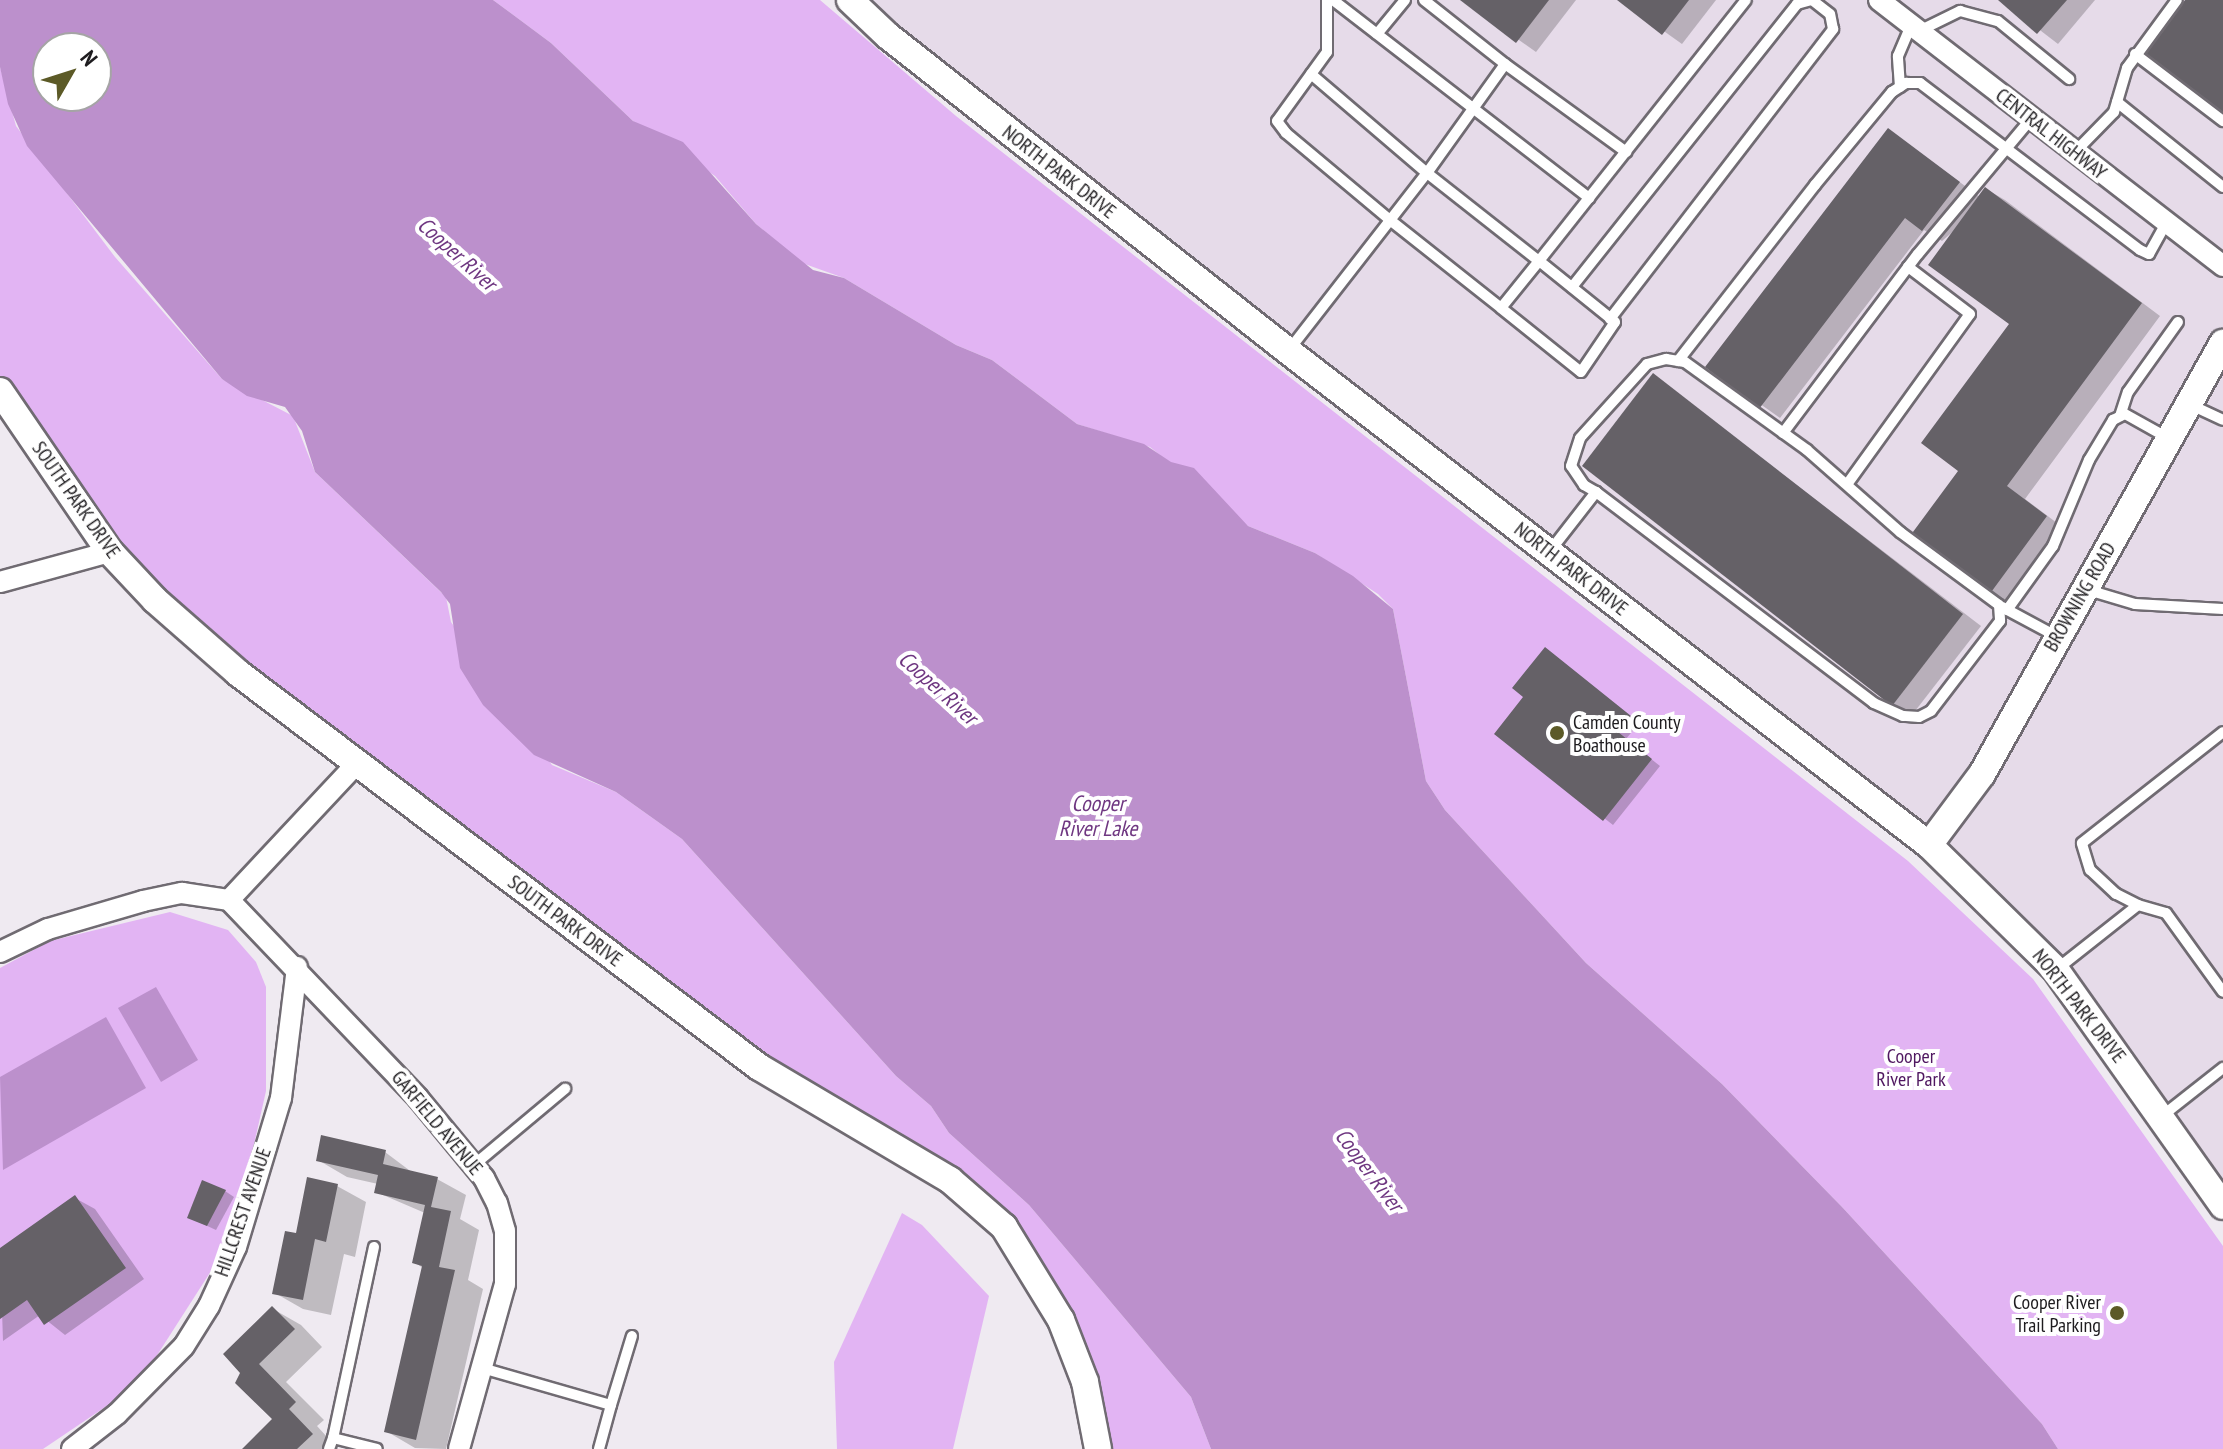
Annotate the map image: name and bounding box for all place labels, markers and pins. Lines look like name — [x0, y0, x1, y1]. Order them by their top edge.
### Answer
place label: Camden County Boathouse — [1573, 710, 1680, 757]
marker: Camden County Boathouse — [1548, 724, 1566, 742]
place label: Cooper River Trail Parking — [2013, 1290, 2101, 1337]
marker: Cooper River Trail Parking — [2108, 1304, 2126, 1322]

